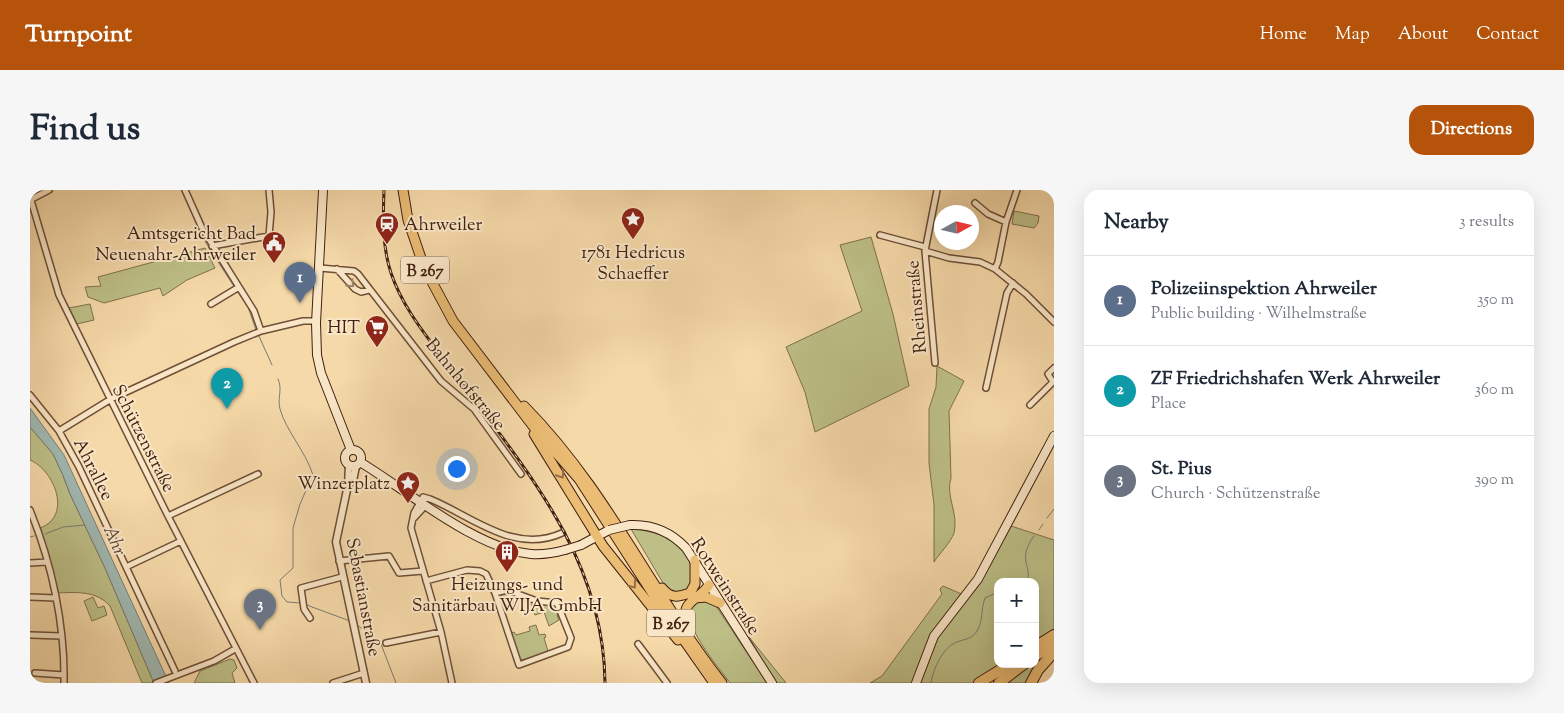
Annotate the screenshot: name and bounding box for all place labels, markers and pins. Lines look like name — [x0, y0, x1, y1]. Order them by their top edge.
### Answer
place icon: 1781 Hedricus Schaeffer — [620, 206, 646, 240]
station icon: Ahrweiler — [374, 211, 400, 245]
place label: Ahrweiler — [404, 213, 482, 239]
place label: Amtsgericht Bad Neuenahr-Ahrweiler — [95, 222, 256, 269]
public building icon: Amtsgericht Bad Neuenahr-Ahrweiler — [261, 230, 287, 264]
place label: 1781 Hedricus Schaeffer — [581, 241, 685, 288]
pin: 1 — [284, 262, 316, 303]
supermarket icon: HIT — [364, 314, 390, 348]
place label: HIT — [327, 316, 360, 342]
pin: 2 — [211, 368, 243, 409]
place icon: Winzerplatz — [395, 470, 421, 504]
place label: Winzerplatz — [297, 472, 390, 498]
building icon: Heizungs- und Sanitärbau WIJA GmbH — [494, 539, 520, 573]
place label: Heizungs- und Sanitärbau WIJA GmbH — [412, 573, 602, 620]
pin: 3 — [244, 589, 276, 630]

